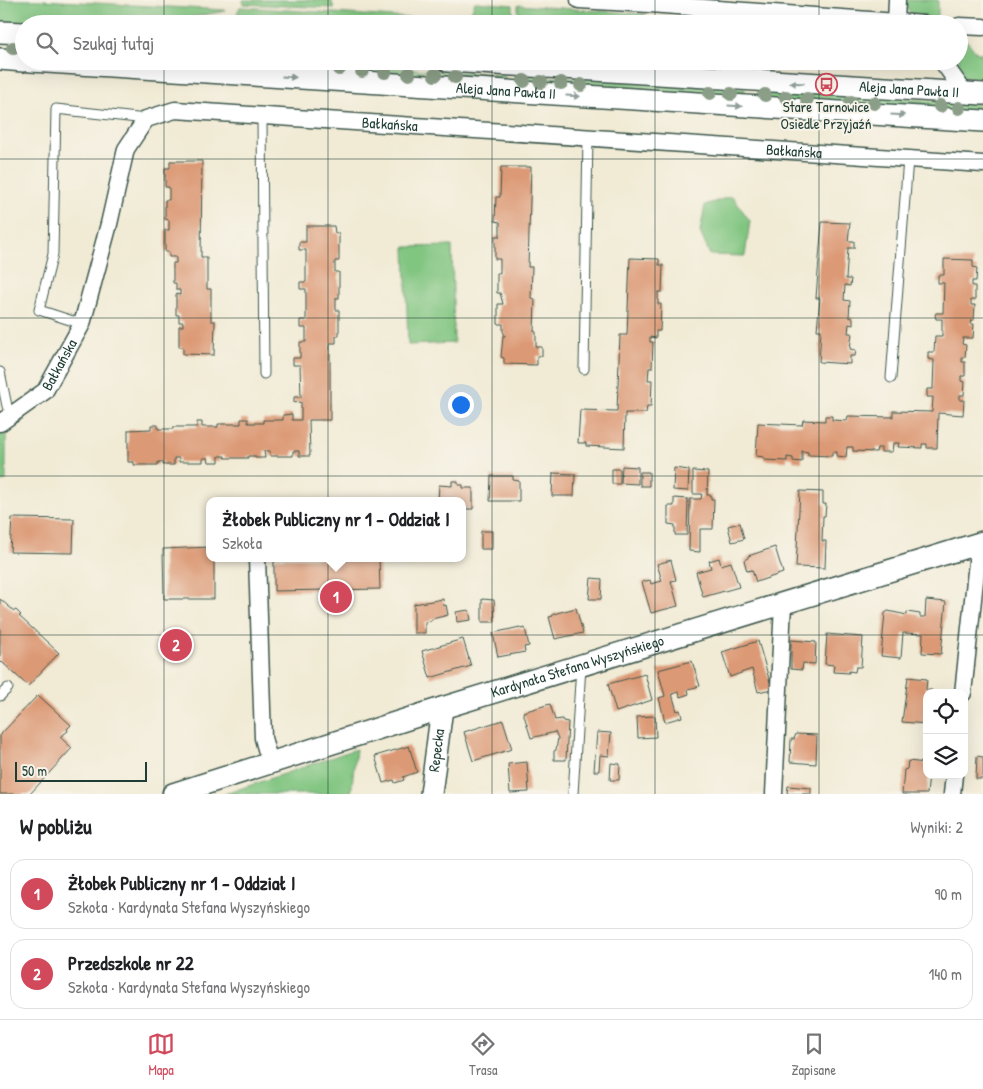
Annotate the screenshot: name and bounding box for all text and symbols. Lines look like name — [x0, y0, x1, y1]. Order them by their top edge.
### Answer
search box — [15, 15, 968, 70]
icon: search — [33, 29, 61, 57]
text: Szukaj tutaj — [73, 30, 154, 56]
bus stop icon: Stare Tarnowice Osiedle Przyjaźń — [814, 72, 838, 96]
one-way arrow — [281, 73, 297, 81]
street label: Aleja Jana Pawła II — [859, 75, 960, 103]
street label: Aleja Jana Pawła II — [456, 77, 557, 104]
one-way arrow — [789, 78, 805, 86]
one-way arrow — [566, 92, 582, 100]
place label: Stare Tarnowice Osiedle Przyjaźń — [780, 96, 872, 134]
one-way arrow — [728, 103, 744, 111]
one-way arrow — [890, 111, 906, 119]
street label: Bałkańska — [361, 112, 419, 136]
street label: Bałkańska — [765, 139, 823, 163]
street label: Bałkańska — [36, 335, 82, 394]
your location — [448, 392, 474, 418]
popup — [206, 497, 466, 562]
text: Żłobek Publiczny nr 1 - Oddział I — [222, 506, 450, 532]
text: Szkoła — [222, 532, 262, 554]
pin: 1 — [320, 578, 352, 616]
pin: 2 — [160, 626, 192, 664]
street label: Kardynała Stefana Wyszyńskiego — [488, 630, 666, 702]
map controls — [923, 689, 968, 779]
button: locate — [923, 689, 968, 734]
street label: Repecka — [423, 727, 449, 773]
button: layers — [923, 734, 968, 779]
scale bar — [15, 759, 148, 782]
text: 50 m — [22, 761, 47, 780]
text: W pobliżu — [20, 812, 92, 841]
text: Wyniki: 2 — [910, 816, 963, 838]
text: Żłobek Publiczny nr 1 - Oddział I — [68, 870, 295, 896]
text: 1 — [34, 883, 40, 905]
text: 90 m — [934, 883, 962, 905]
text: Szkoła · Kardynała Stefana Wyszyńskiego — [68, 896, 310, 918]
text: Przedszkole nr 22 — [68, 950, 194, 976]
text: 2 — [33, 963, 41, 985]
text: 140 m — [928, 963, 962, 985]
text: Szkoła · Kardynała Stefana Wyszyńskiego — [68, 976, 310, 998]
tab: Mapa — [147, 1030, 175, 1079]
tab: Trasa — [469, 1030, 497, 1079]
tab: Zapisane — [791, 1030, 836, 1079]

